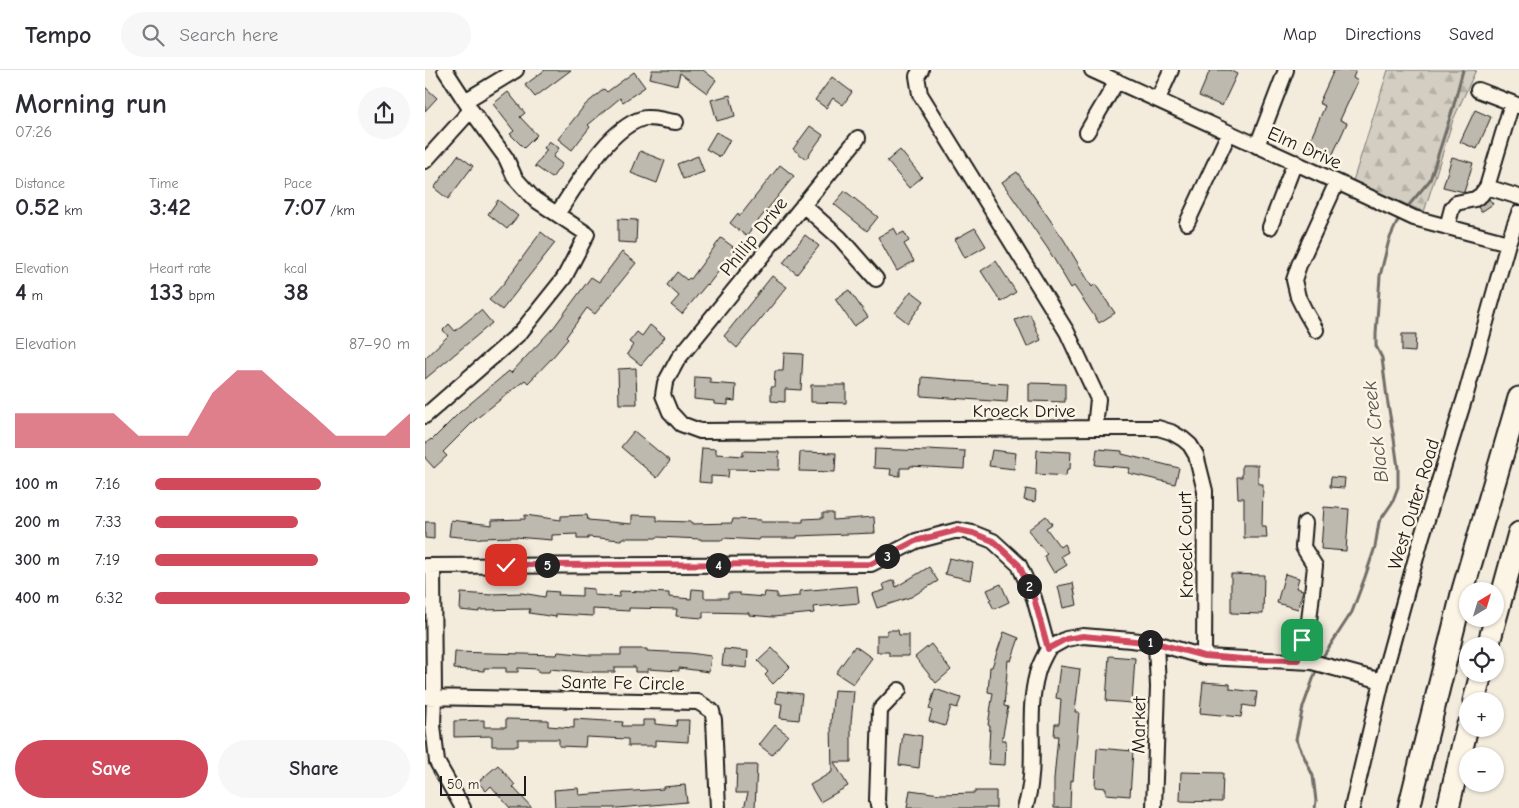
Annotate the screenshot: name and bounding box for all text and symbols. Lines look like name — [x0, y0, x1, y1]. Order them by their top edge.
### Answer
search box — [121, 12, 471, 57]
text: Tempo — [25, 21, 91, 49]
icon: search — [139, 21, 167, 49]
text: Search here — [179, 24, 278, 46]
text: Map — [1283, 24, 1317, 45]
text: Directions — [1345, 24, 1421, 45]
text: Saved — [1449, 24, 1494, 45]
button: share — [358, 87, 410, 139]
text: Morning run — [15, 88, 167, 120]
street label: Elm Drive — [1264, 122, 1345, 174]
text: 07:26 — [15, 123, 52, 141]
text: Distance — [15, 175, 65, 192]
text: Time — [149, 175, 178, 192]
text: Pace — [284, 175, 312, 192]
text: 0.52 — [15, 192, 60, 221]
text: 3:42 — [149, 192, 191, 221]
text: 7:07 — [284, 192, 326, 221]
street label: Phillip Drive — [715, 193, 792, 281]
text: km — [60, 202, 83, 219]
text: /km — [326, 202, 355, 219]
text: Elevation — [15, 260, 69, 277]
text: Heart rate — [149, 260, 211, 277]
text: kcal — [284, 260, 307, 277]
text: 4 — [15, 277, 27, 306]
text: 133 — [149, 277, 184, 306]
text: 38 — [284, 277, 309, 306]
text: m — [27, 287, 43, 304]
text: bpm — [184, 287, 215, 304]
text: Elevation — [15, 335, 76, 353]
text: 87–90 m — [349, 335, 410, 353]
water label: Black Creek — [1358, 379, 1393, 484]
street label: Kroeck Drive — [972, 400, 1076, 422]
street label: West Outer Road — [1384, 436, 1444, 572]
text: 100 m — [15, 475, 58, 493]
text: 7:16 — [95, 475, 120, 493]
street label: Kroeck Court — [1174, 491, 1198, 598]
text: 200 m — [15, 513, 60, 531]
text: 7:33 — [95, 513, 122, 531]
pin — [485, 544, 527, 586]
pin: 3 — [875, 544, 899, 568]
text: 3 — [884, 548, 891, 565]
text: 300 m — [15, 551, 60, 569]
text: 7:19 — [95, 551, 120, 569]
icon: check — [492, 551, 520, 579]
pin: 5 — [535, 552, 559, 578]
pin: 4 — [705, 552, 731, 578]
text: 5 — [544, 557, 551, 574]
text: 4 — [715, 557, 722, 574]
pin: 2 — [1017, 574, 1041, 598]
text: 2 — [1026, 578, 1033, 595]
north arrow — [1459, 582, 1504, 628]
map controls — [1459, 582, 1504, 792]
text: 400 m — [15, 589, 59, 607]
text: 6:32 — [95, 589, 123, 607]
pin — [1281, 619, 1323, 661]
icon: arrive — [1288, 626, 1316, 654]
pin: 1 — [1137, 630, 1163, 654]
text: 1 — [1148, 634, 1153, 651]
button: locate — [1459, 637, 1504, 682]
street label: Sante Fe Circle — [561, 671, 685, 695]
button: + — [1459, 692, 1504, 737]
street label: Market — [1128, 696, 1151, 754]
button: Save — [15, 740, 208, 798]
button: Share — [218, 740, 410, 798]
button: − — [1459, 747, 1504, 792]
scale bar — [440, 773, 526, 796]
text: 50 m — [447, 776, 479, 793]

